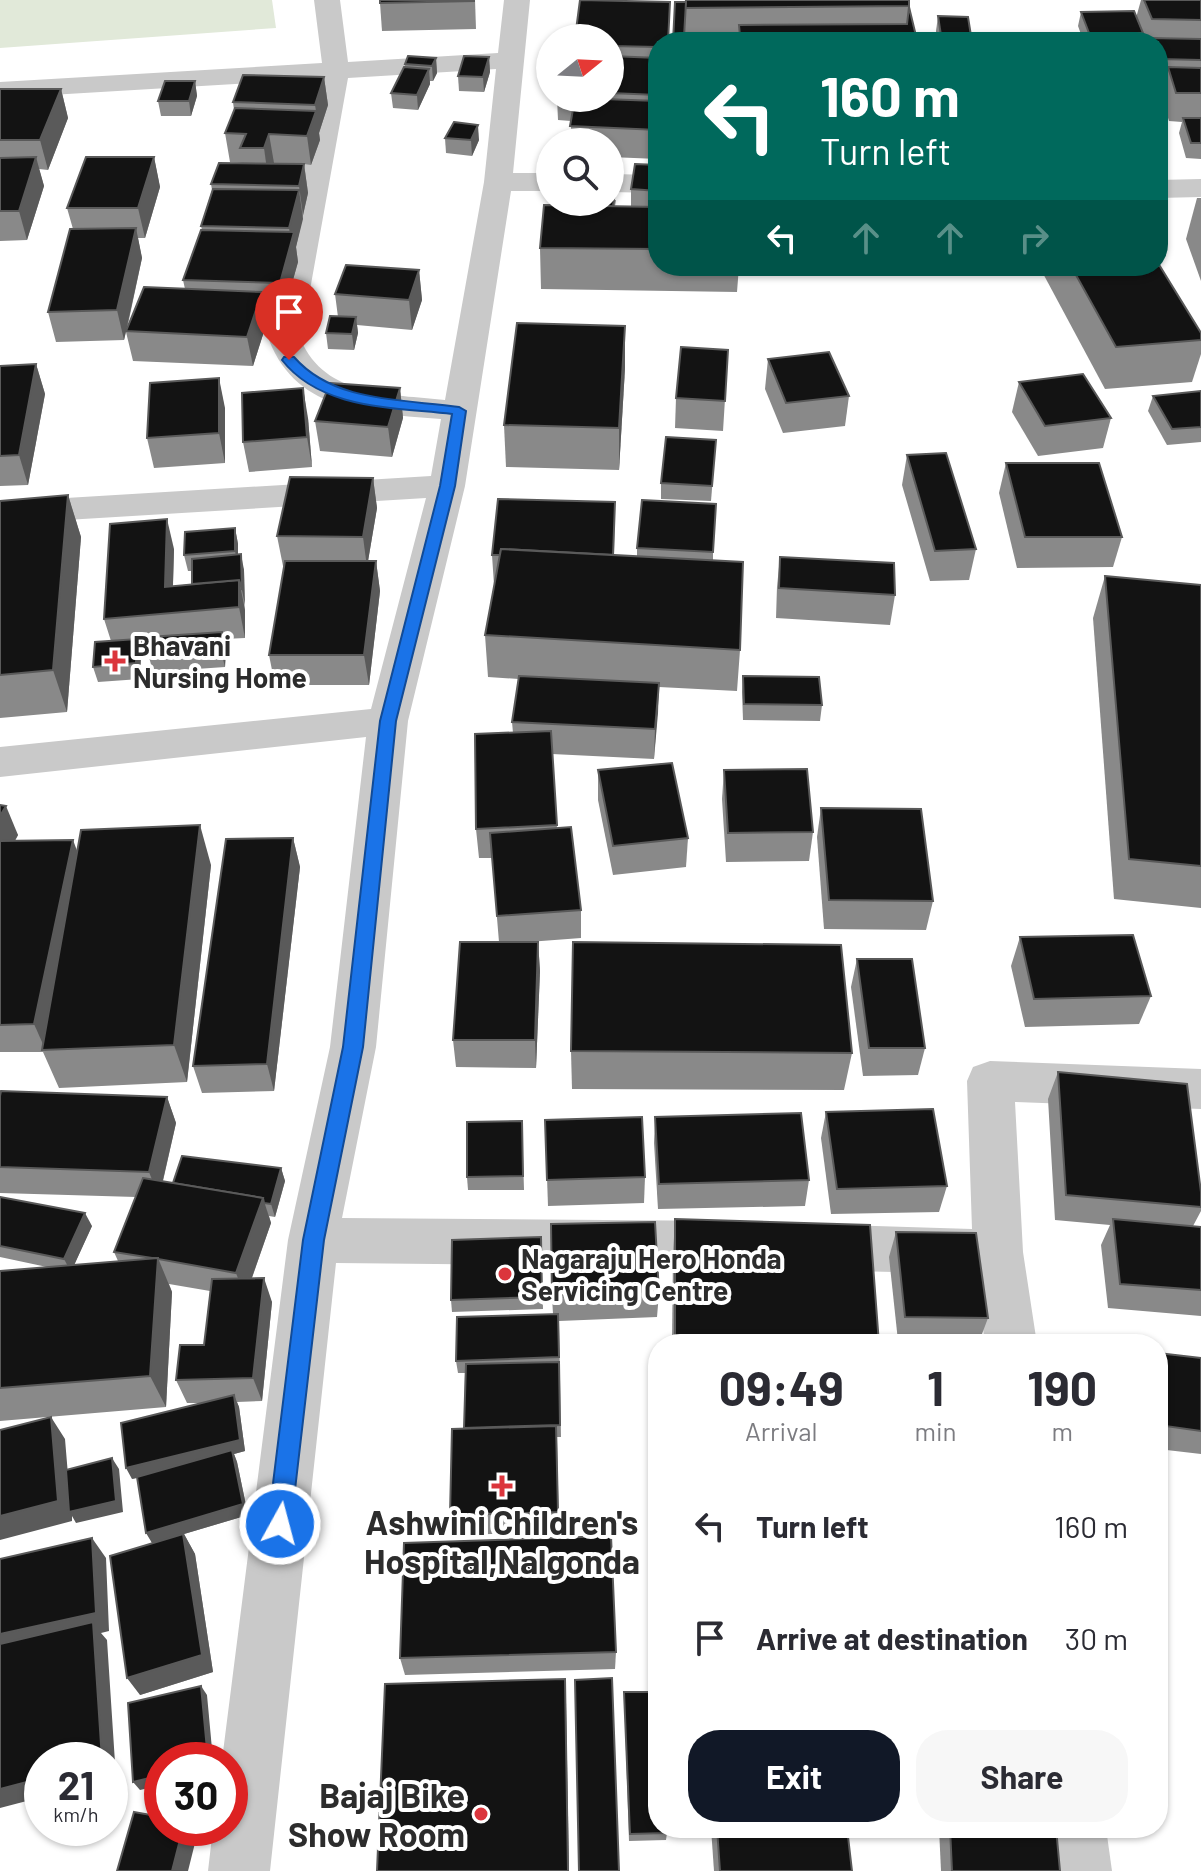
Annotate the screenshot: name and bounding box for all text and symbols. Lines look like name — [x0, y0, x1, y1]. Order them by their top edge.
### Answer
north arrow — [536, 24, 624, 112]
map controls — [536, 24, 624, 216]
text: 160 m — [820, 61, 960, 128]
icon: left — [688, 64, 792, 168]
button: search — [536, 128, 624, 216]
text: Turn left — [820, 129, 951, 172]
icon: left — [760, 216, 804, 260]
icon: ahead — [844, 216, 888, 260]
icon: ahead — [928, 216, 972, 260]
icon: right — [1012, 216, 1056, 260]
pin — [255, 278, 323, 360]
icon: arrive — [267, 290, 311, 334]
place label: Bhavani Nursing Home — [133, 628, 307, 694]
marker: Bhavani Nursing Home — [104, 650, 126, 672]
place label: Nagaraju Hero Honda Servicing Centre — [521, 1241, 782, 1307]
marker: Nagaraju Hero Honda Servicing Centre — [496, 1265, 514, 1283]
text: 09:49 — [719, 1358, 844, 1416]
text: 1 — [927, 1358, 944, 1416]
text: 190 — [1027, 1358, 1097, 1416]
text: Arrival — [745, 1415, 818, 1446]
text: min — [914, 1415, 957, 1446]
text: m — [1052, 1415, 1073, 1446]
marker: Ashwini Children's Hospital,Nalgonda — [491, 1475, 513, 1497]
position arrow — [238, 1482, 322, 1566]
place label: Ashwini Children's Hospital,Nalgonda — [364, 1501, 640, 1581]
icon: left — [688, 1504, 732, 1548]
text: Turn left — [756, 1508, 869, 1544]
text: 160 m — [1054, 1508, 1128, 1544]
icon: arrive — [688, 1616, 732, 1660]
text: Arrive at destination — [756, 1620, 1028, 1656]
text: 30 m — [1065, 1620, 1128, 1656]
button: Exit — [688, 1730, 900, 1822]
button: Share — [916, 1730, 1128, 1822]
speed limit sign: 30 — [144, 1742, 248, 1846]
text: 21 — [58, 1760, 94, 1808]
place label: Bajaj Bike Show Room — [288, 1774, 465, 1854]
text: km/h — [53, 1802, 99, 1826]
marker: Bajaj Bike Show Room — [472, 1805, 490, 1823]

